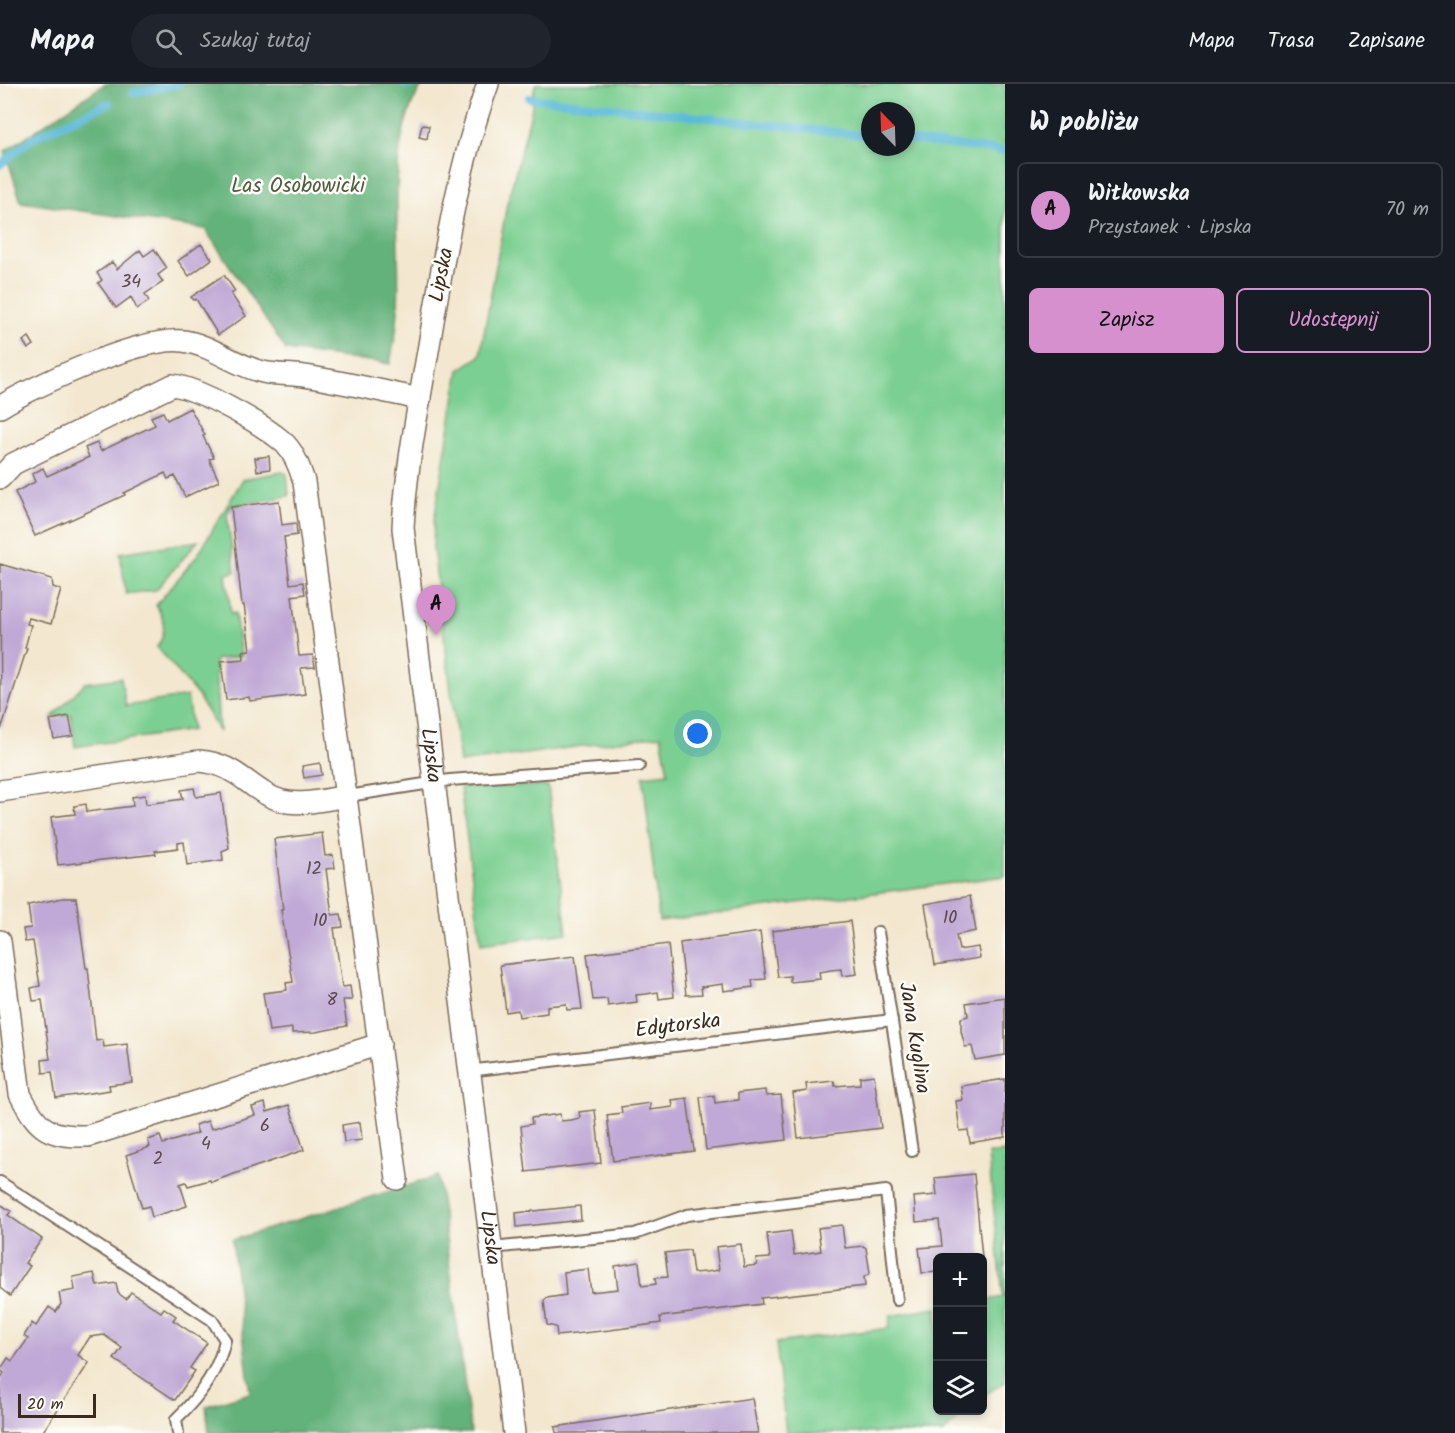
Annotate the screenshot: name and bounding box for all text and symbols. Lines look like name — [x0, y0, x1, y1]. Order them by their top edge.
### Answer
search box — [131, 14, 551, 68]
text: Mapa — [30, 19, 95, 64]
text: Szukaj tutaj — [200, 24, 310, 59]
icon: search — [152, 25, 185, 58]
text: Mapa — [1189, 25, 1235, 58]
text: Trasa — [1268, 25, 1315, 58]
text: Zapisane — [1348, 25, 1425, 58]
north arrow — [861, 102, 915, 156]
text: W pobliżu — [1029, 102, 1138, 144]
park label: Las Osobowicki — [231, 170, 366, 203]
text: Witkowska — [1088, 177, 1190, 212]
text: A — [1044, 194, 1057, 226]
text: 70 m — [1386, 194, 1429, 226]
text: Przystanek · Lipska — [1088, 212, 1252, 244]
street label: Lipska — [421, 245, 463, 305]
house number: 34 — [121, 268, 141, 297]
button: Zapisz — [1029, 288, 1224, 353]
button: Udostępnij — [1236, 288, 1431, 353]
pin: A — [416, 586, 456, 635]
your location — [683, 719, 712, 748]
street label: Lipska — [411, 726, 451, 785]
house number: 12 — [306, 855, 322, 884]
house number: 10 — [943, 904, 957, 933]
house number: 10 — [313, 907, 327, 936]
street label: Jana Kuglina — [889, 980, 939, 1096]
house number: 8 — [327, 986, 338, 1015]
street label: Edytorska — [633, 1004, 723, 1048]
house number: 6 — [260, 1112, 270, 1141]
house number: 4 — [201, 1130, 211, 1159]
house number: 2 — [153, 1145, 163, 1174]
street label: Lipska — [470, 1208, 510, 1267]
map controls — [933, 1253, 987, 1415]
button: + — [933, 1253, 987, 1307]
button: − — [933, 1307, 987, 1361]
button: layers — [933, 1361, 987, 1415]
scale bar — [18, 1391, 96, 1418]
text: 20 m — [27, 1392, 63, 1417]

